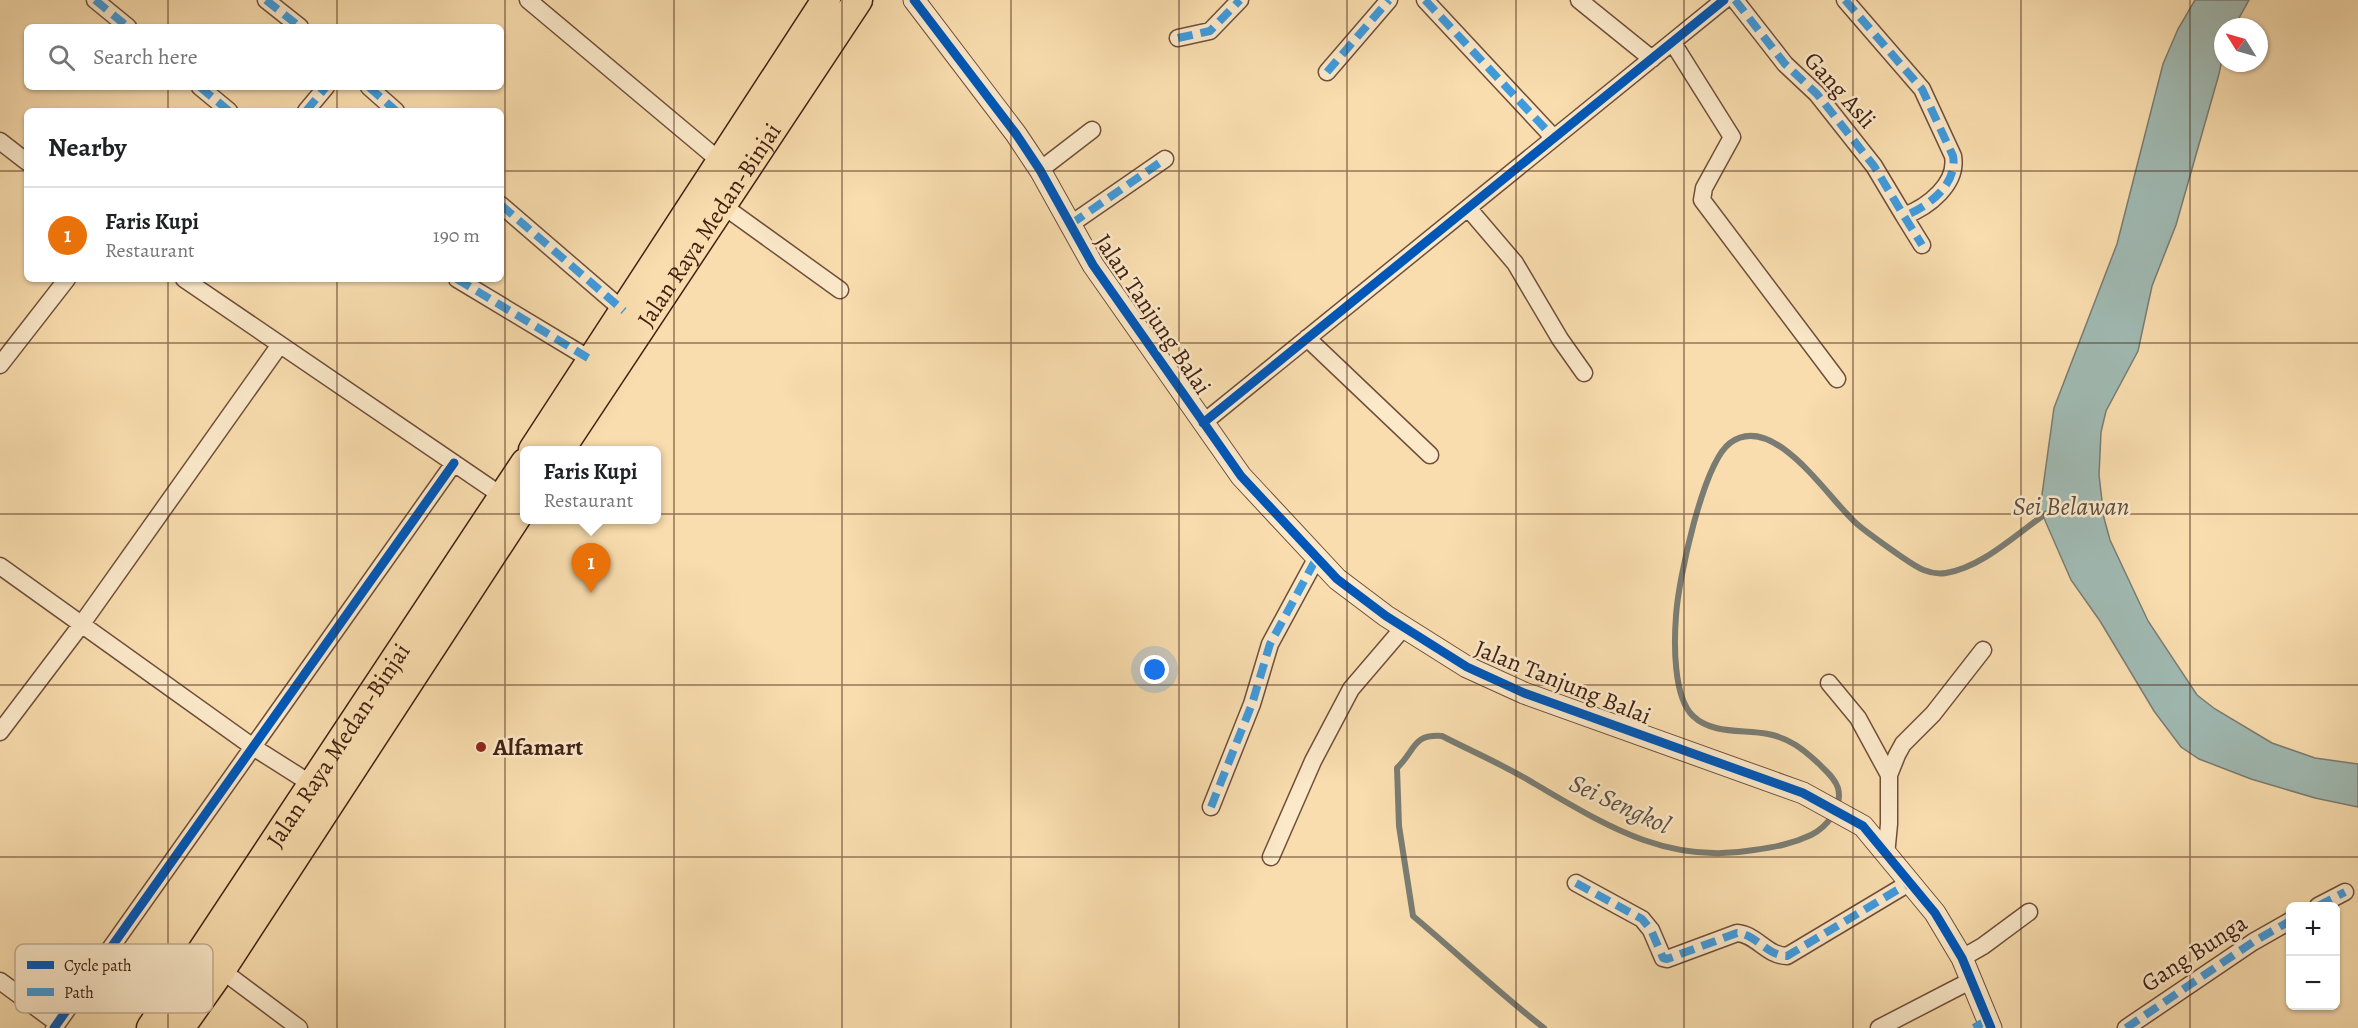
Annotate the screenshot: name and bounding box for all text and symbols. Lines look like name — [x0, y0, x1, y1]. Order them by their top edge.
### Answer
north arrow — [2214, 18, 2268, 72]
search box — [24, 24, 504, 90]
icon: search — [45, 41, 78, 74]
text: Search here — [93, 42, 198, 72]
street label: Gang Asli — [1797, 45, 1883, 135]
street label: Jalan Raya Medan-Binjai — [630, 117, 788, 333]
text: Nearby — [48, 130, 127, 165]
text: Faris Kupi — [105, 207, 199, 237]
text: 1 — [64, 222, 71, 249]
text: 190 m — [433, 222, 480, 249]
street label: Jalan Tanjung Balai — [1087, 227, 1219, 401]
text: Restaurant — [105, 237, 195, 264]
popup — [520, 446, 661, 524]
text: Faris Kupi — [544, 457, 637, 487]
text: Restaurant — [544, 487, 633, 514]
water label: Sei Belawan — [2013, 489, 2129, 524]
pin: 1 — [572, 544, 610, 593]
street label: Jalan Tanjung Balai — [1470, 632, 1656, 732]
street label: Jalan Raya Medan-Binjai — [259, 637, 417, 854]
your location — [1140, 655, 1169, 684]
place label: Alfamart — [492, 731, 583, 763]
marker: Alfamart — [474, 740, 488, 754]
water label: Sei Sengkol — [1564, 765, 1677, 843]
map controls — [2286, 902, 2340, 1010]
button: + — [2286, 902, 2340, 956]
street label: Gang Bunga — [2135, 906, 2254, 999]
legend — [15, 944, 213, 1013]
text: Cycle path — [64, 955, 132, 977]
button: − — [2286, 956, 2340, 1010]
text: Path — [64, 982, 94, 1004]

